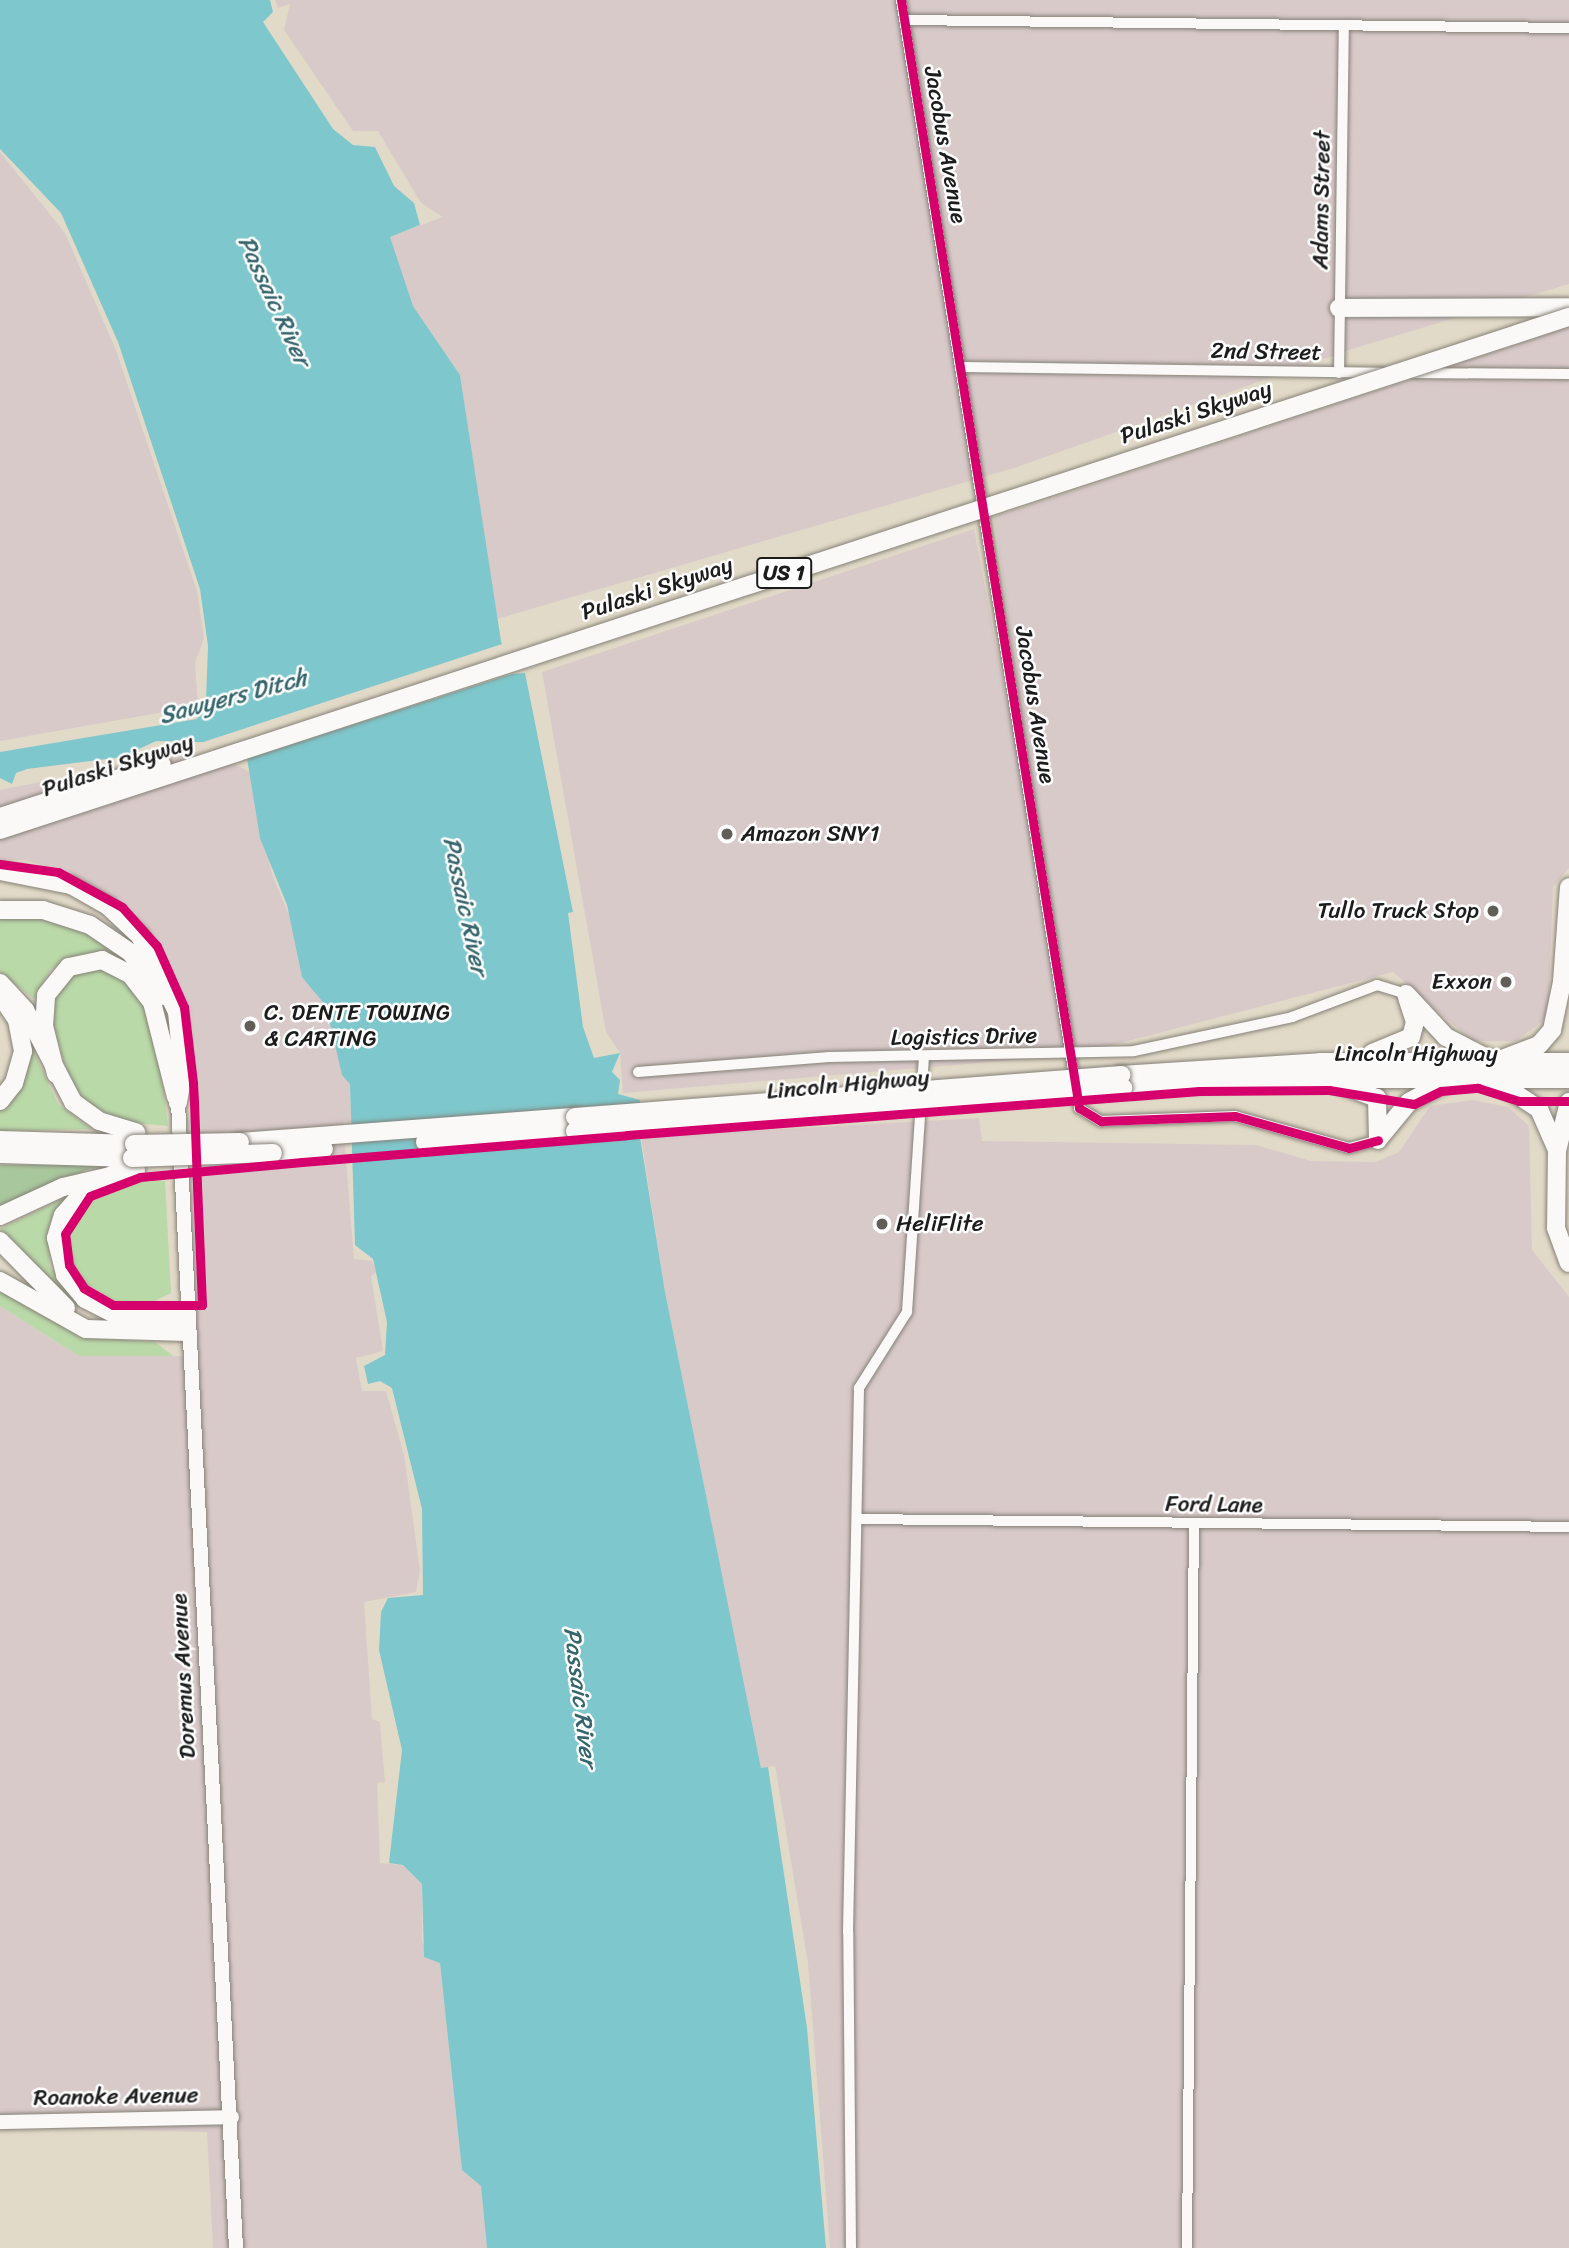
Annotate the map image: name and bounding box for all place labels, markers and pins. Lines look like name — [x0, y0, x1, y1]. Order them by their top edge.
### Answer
place label: Amazon SNY1 — [741, 820, 880, 848]
marker: Amazon SNY1 — [719, 826, 735, 842]
place label: Tullo Truck Stop — [1315, 897, 1479, 925]
marker: Tullo Truck Stop — [1485, 903, 1501, 919]
place label: Exxon — [1432, 968, 1492, 996]
marker: Exxon — [1498, 974, 1514, 990]
place label: C. DENTE TOWING & CARTING — [264, 999, 447, 1053]
marker: C. DENTE TOWING & CARTING — [242, 1018, 258, 1034]
place label: HeliFlite — [896, 1210, 984, 1238]
marker: HeliFlite — [874, 1216, 890, 1232]

